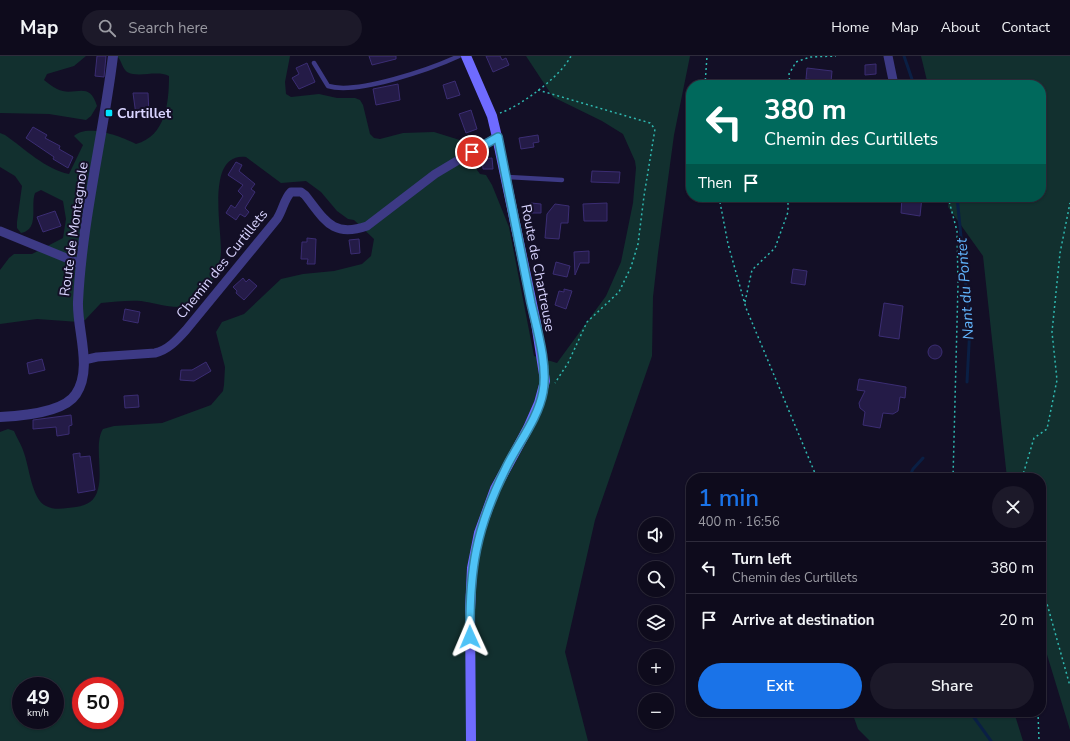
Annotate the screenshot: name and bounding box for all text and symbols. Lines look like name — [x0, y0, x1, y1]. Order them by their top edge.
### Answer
search box — [82, 10, 362, 46]
text: Map — [20, 15, 58, 41]
icon: search — [96, 17, 118, 39]
text: Search here — [128, 18, 208, 38]
text: Home — [831, 18, 869, 37]
text: Map — [891, 18, 919, 37]
text: About — [941, 18, 980, 37]
text: Contact — [1002, 18, 1050, 37]
text: 380 m — [764, 91, 847, 129]
icon: left — [698, 96, 750, 148]
place label: Curtillet — [117, 104, 172, 123]
marker: Curtillet — [104, 108, 114, 118]
text: Chemin des Curtillets — [764, 127, 938, 151]
pin — [455, 135, 489, 169]
icon: arrive — [461, 141, 483, 163]
street label: Route de Montagnole — [55, 161, 93, 297]
icon: arrive — [740, 172, 762, 194]
text: Then — [698, 173, 732, 193]
street label: Route de Chartreuse — [516, 203, 560, 333]
street label: Chemin des Curtillets — [172, 205, 272, 323]
water label: Nant du Pontet — [951, 237, 979, 341]
text: 1 min — [698, 482, 759, 514]
button: close — [992, 486, 1034, 528]
text: 400 m · 16:56 — [698, 513, 780, 531]
map controls — [638, 517, 674, 729]
button: sound — [638, 517, 674, 553]
text: Turn left — [732, 549, 791, 569]
icon: left — [698, 557, 720, 579]
text: 380 m — [990, 558, 1034, 578]
button: search — [638, 561, 674, 597]
text: Chemin des Curtillets — [732, 569, 858, 587]
button: layers — [638, 605, 674, 641]
icon: arrive — [698, 609, 720, 631]
text: Arrive at destination — [732, 610, 875, 630]
text: 20 m — [999, 610, 1034, 630]
position arrow — [449, 616, 491, 658]
button: + — [638, 649, 674, 685]
button: Exit — [698, 663, 862, 709]
button: Share — [870, 663, 1034, 709]
speed limit sign: 50 — [72, 677, 124, 729]
text: 49 — [26, 684, 50, 711]
button: − — [638, 693, 674, 729]
text: km/h — [27, 706, 49, 720]

